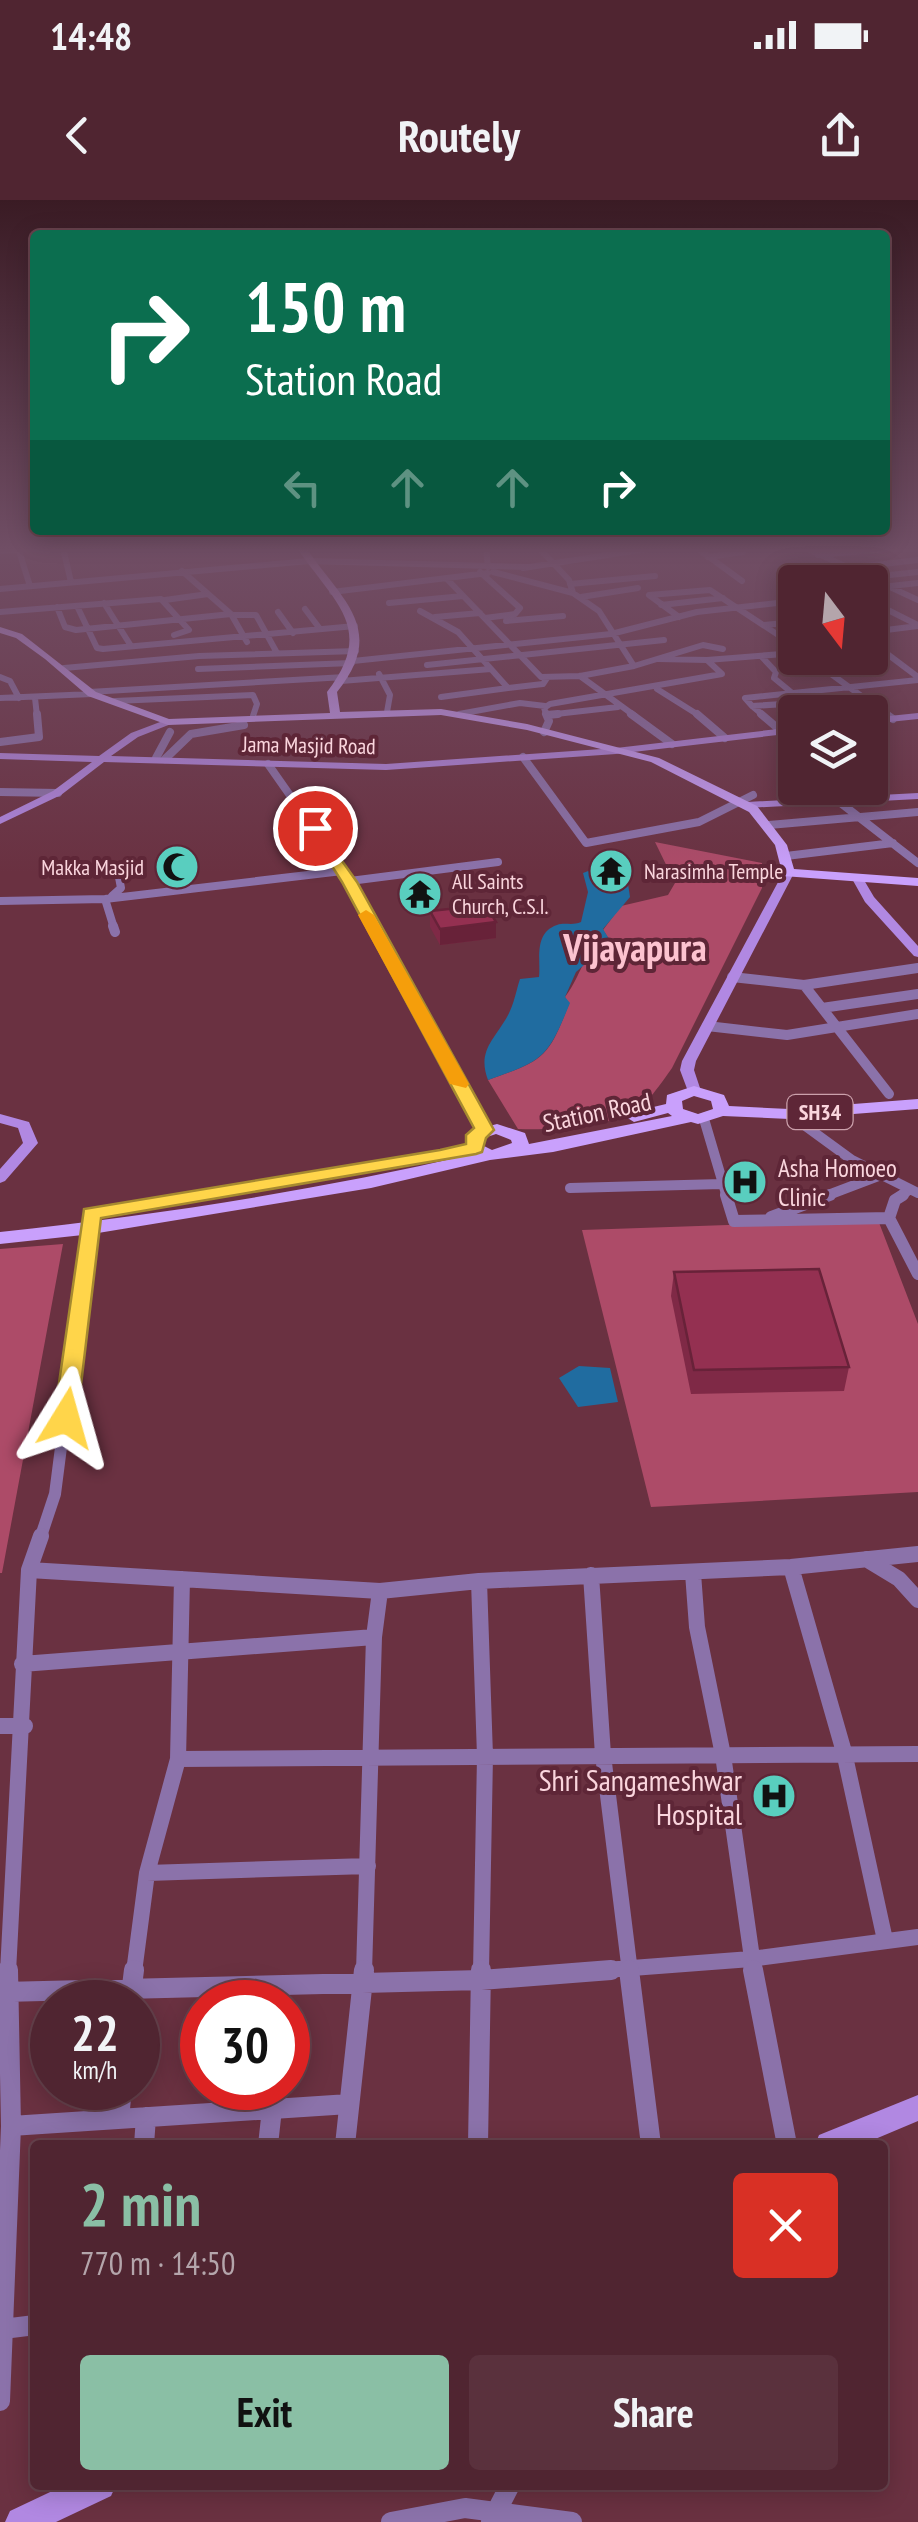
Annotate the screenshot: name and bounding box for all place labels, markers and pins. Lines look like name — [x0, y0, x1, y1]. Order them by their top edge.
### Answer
pin — [273, 786, 358, 871]
mosque icon: Makka Masjid — [154, 844, 200, 890]
temple icon: Narasimha Temple — [588, 848, 634, 894]
place label: Makka Masjid — [41, 853, 144, 881]
place label: Narasimha Temple — [644, 857, 783, 885]
place label: All Saints Church, C.S.I. — [452, 867, 549, 920]
temple icon: All Saints Church, C.S.I. — [397, 871, 443, 917]
place label: Asha Homoeo Clinic — [778, 1152, 897, 1213]
hospital icon: Asha Homoeo Clinic — [722, 1159, 768, 1205]
place label: Shri Sangameshwar Hospital — [539, 1760, 743, 1833]
hospital icon: Shri Sangameshwar Hospital — [751, 1773, 797, 1819]

